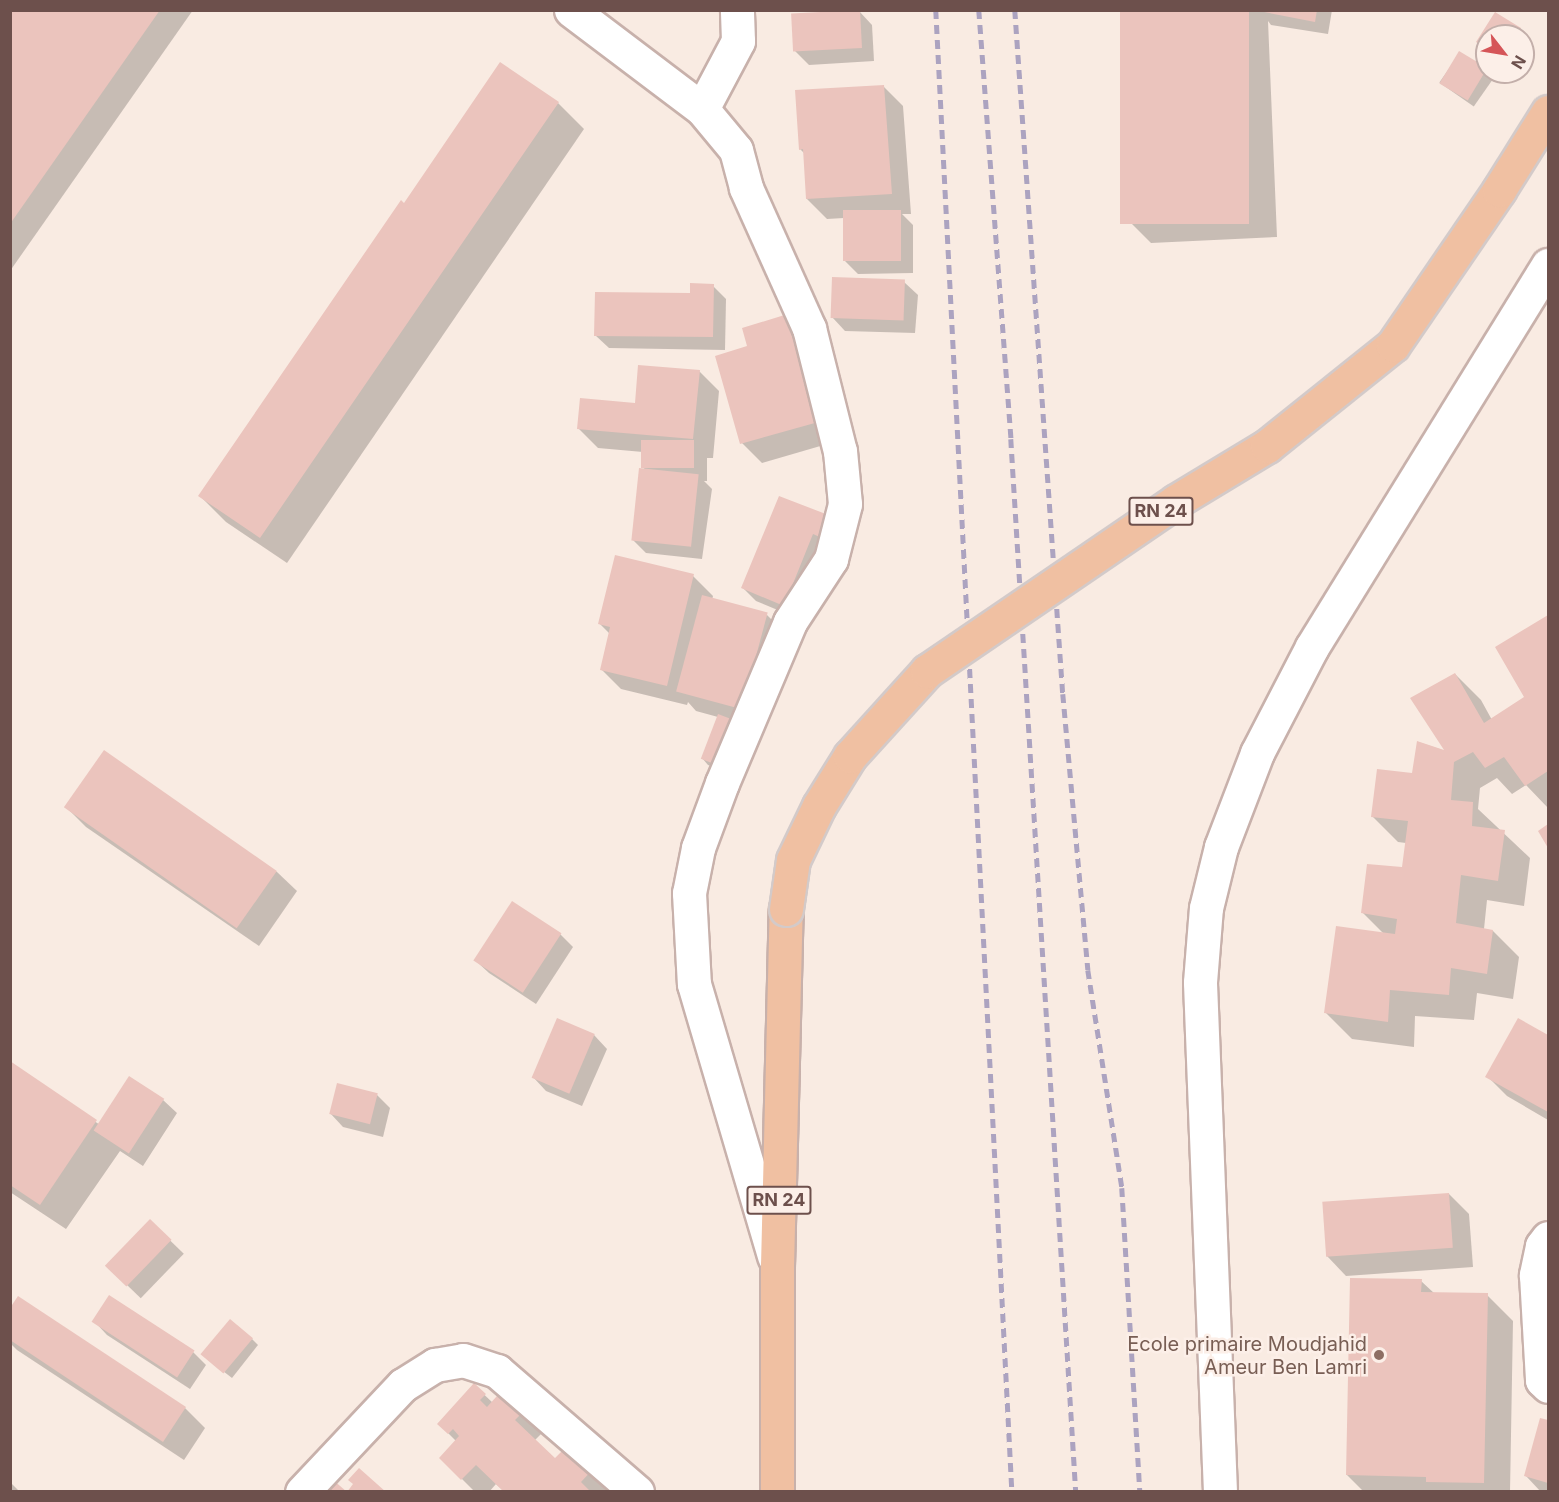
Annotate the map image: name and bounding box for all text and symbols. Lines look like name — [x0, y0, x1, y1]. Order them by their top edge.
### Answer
north arrow — [1475, 24, 1535, 84]
text: N — [1507, 52, 1530, 73]
road number: RN 24 — [1128, 496, 1194, 526]
road number: RN 24 — [746, 1185, 812, 1215]
place label: Ecole primaire Moudjahid Ameur Ben Lamri — [1127, 1332, 1367, 1379]
marker: Ecole primaire Moudjahid Ameur Ben Lamri — [1372, 1348, 1386, 1362]

